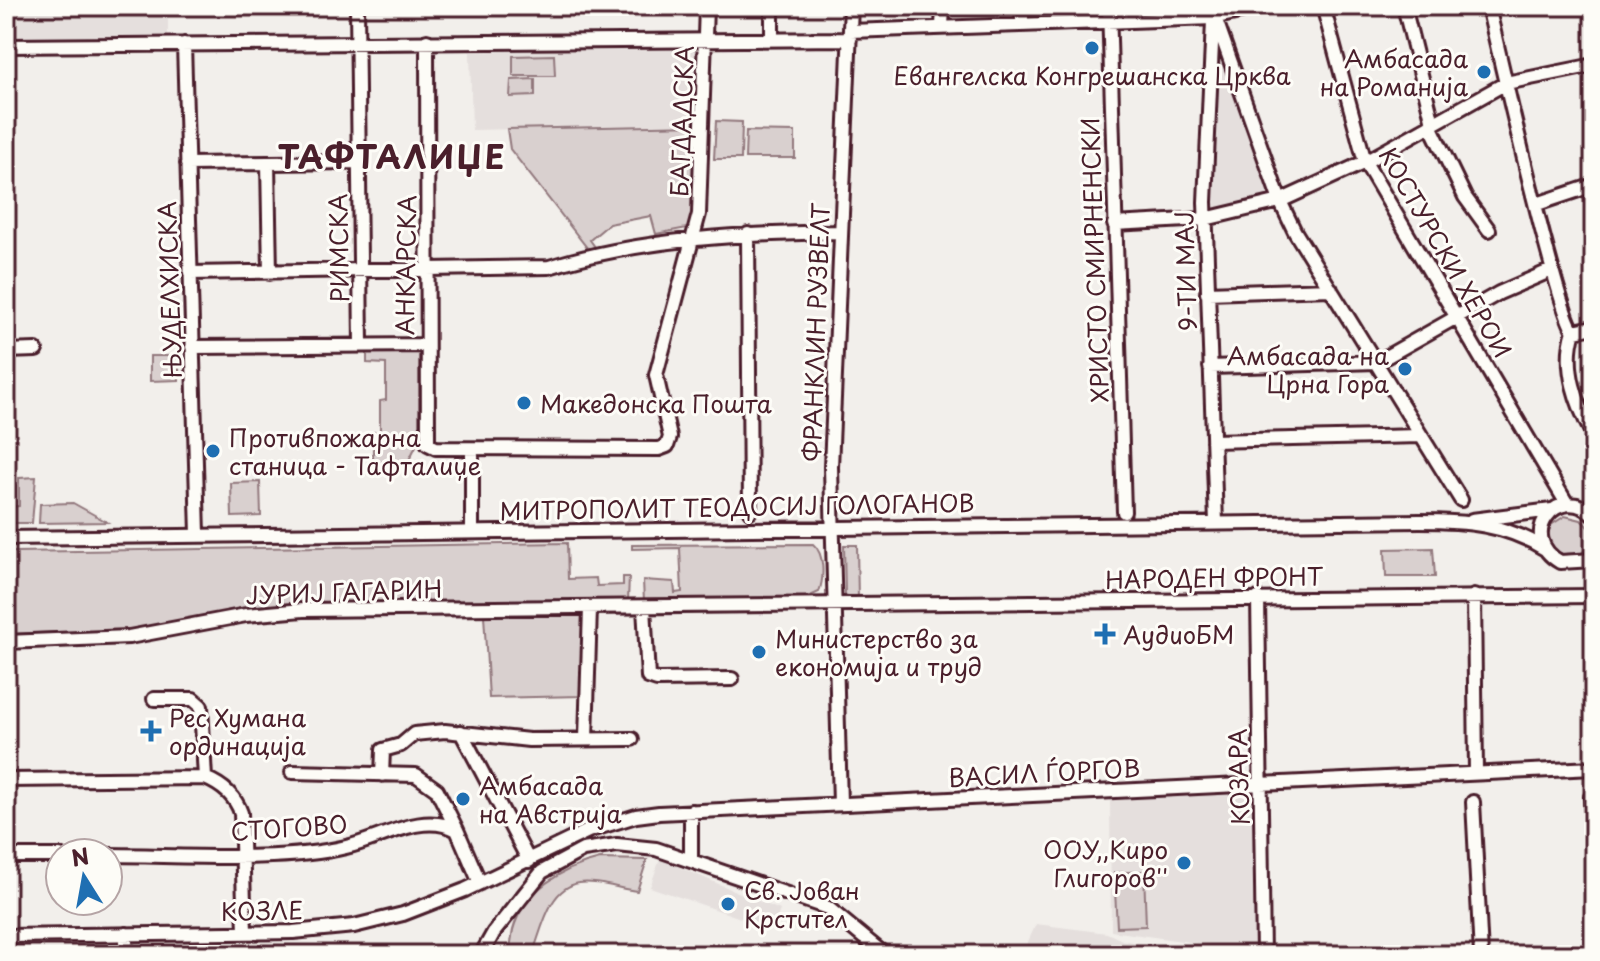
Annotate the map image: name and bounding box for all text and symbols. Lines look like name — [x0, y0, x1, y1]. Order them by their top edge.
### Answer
marker: Евангелска Конгрешанска Црква — [1083, 39, 1101, 57]
place label: Амбасада на Романија — [1319, 40, 1468, 104]
street label: БАГДАДСКА — [660, 45, 702, 197]
place label: Евангелска Конгрешанска Црква — [893, 57, 1291, 93]
marker: Амбасада на Романија — [1475, 63, 1493, 81]
street label: ХРИСТО СМИРНЕНСКИ — [1071, 117, 1117, 403]
district label: ТАФТАЛИЏЕ — [278, 132, 506, 180]
street label: КОСТУРСКИ ХЕРОИ — [1371, 140, 1521, 364]
street label: РИМСКА — [319, 193, 357, 303]
street label: АНКАРСКА — [386, 195, 424, 335]
street label: ЊУДЕЛХИСКА — [148, 201, 190, 379]
street label: ФРАНКЛИН РУЗВЕЛТ — [792, 201, 838, 462]
street label: 9-ТИ МАЈ — [1165, 210, 1205, 332]
place label: Амбасада на Црна Гора — [1227, 337, 1389, 401]
marker: Амбасада на Црна Гора — [1396, 360, 1414, 378]
place label: Македонска Пошта — [540, 385, 772, 421]
marker: Македонска Пошта — [515, 394, 533, 412]
place label: Противпожарна станица - Тафталиџе — [229, 419, 481, 483]
marker: Противпожарна станица - Тафталиџе — [204, 442, 222, 460]
street label: МИТРОПОЛИТ ТЕОДОСИЈ ГОЛОГАНОВ — [499, 484, 975, 528]
street label: НАРОДЕН ФРОНТ — [1105, 557, 1324, 597]
street label: ЈУРИЈ ГАГАРИН — [245, 570, 443, 612]
place label: АудиоБМ — [1123, 616, 1234, 652]
place label: Министерство за економија и труд — [775, 620, 982, 684]
marker: АудиоБМ — [1094, 623, 1116, 645]
marker: Министерство за економија и труд — [750, 643, 768, 661]
place label: Рес Хумана ординација — [169, 699, 306, 763]
marker: Рес Хумана ординација — [140, 720, 162, 742]
street label: КОЗАРА — [1218, 728, 1258, 826]
street label: ВАСИЛ ЃОРГОВ — [947, 749, 1141, 795]
place label: Амбасада на Австрија — [479, 767, 622, 831]
marker: Амбасада на Австрија — [454, 790, 472, 808]
street label: СТОГОВО — [229, 805, 349, 849]
place label: ООУ,,Киро Глигоров'' — [1043, 831, 1168, 895]
north arrow — [44, 837, 124, 917]
text: N — [68, 838, 92, 874]
marker: ООУ,,Киро Глигоров'' — [1175, 854, 1193, 872]
place label: Св. Јован Крстител — [744, 872, 860, 936]
street label: КОЗЛЕ — [221, 891, 303, 929]
marker: Св. Јован Крстител — [719, 895, 737, 913]

